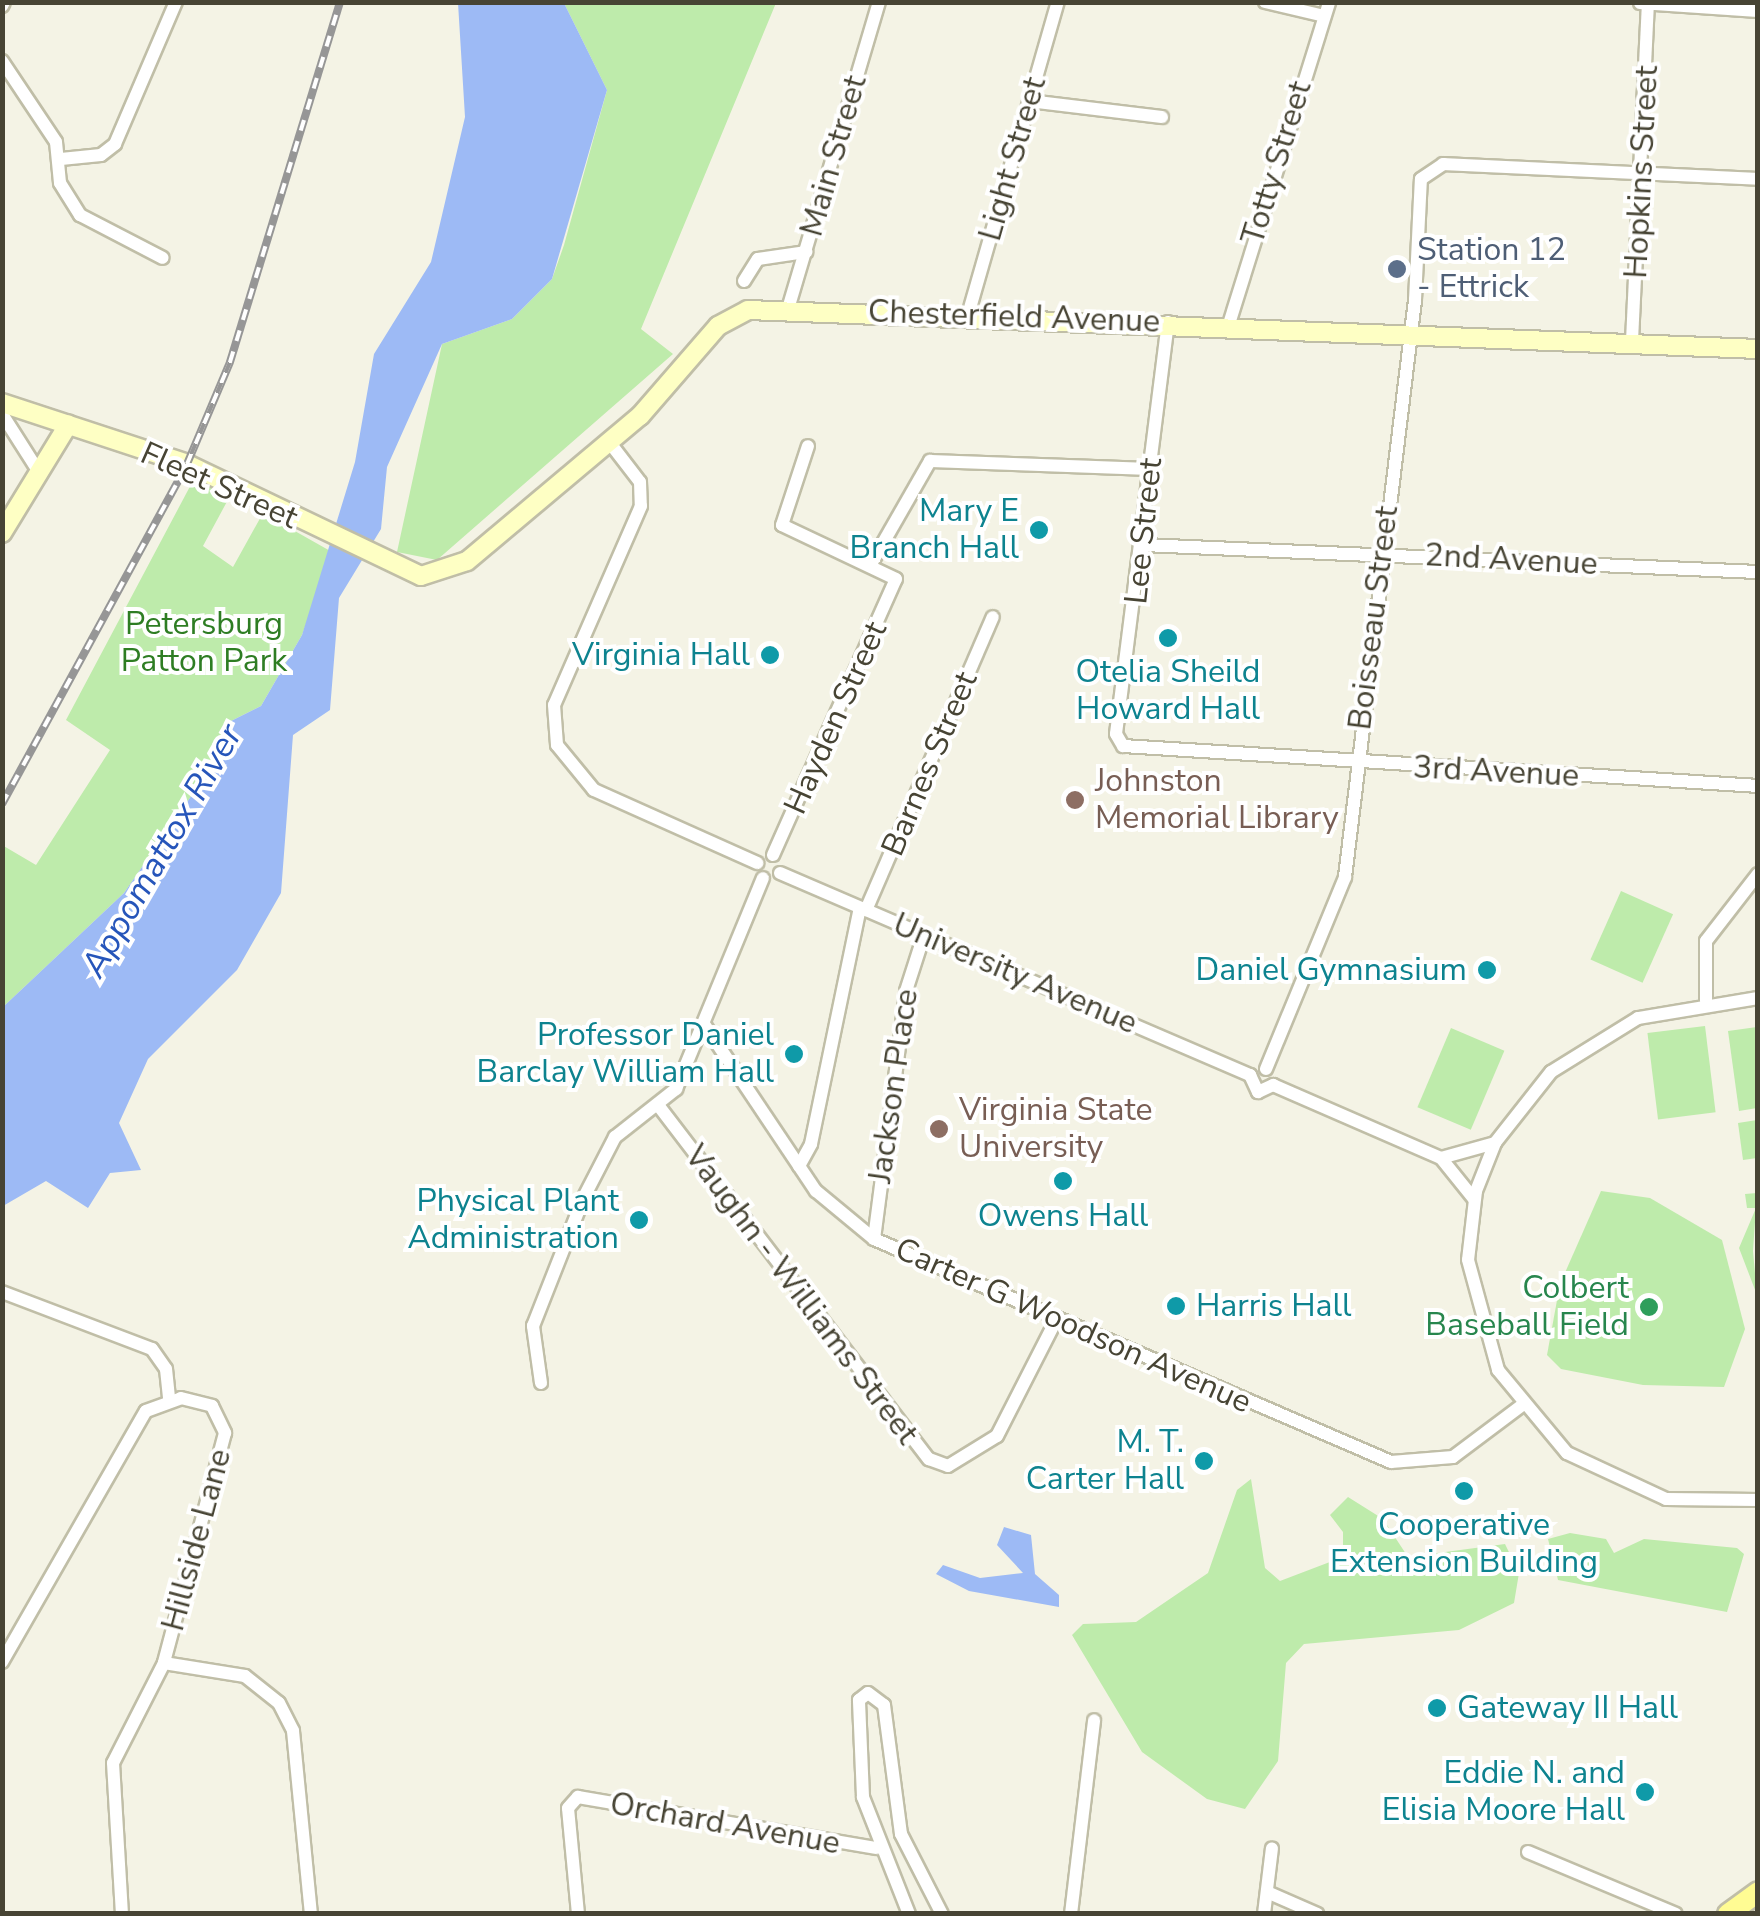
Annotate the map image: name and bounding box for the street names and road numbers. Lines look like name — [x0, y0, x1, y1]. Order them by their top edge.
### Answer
street label: Hopkins Street — [1617, 64, 1667, 280]
street label: Main Street — [793, 71, 875, 241]
street label: Light Street — [971, 73, 1055, 245]
street label: Totty Street — [1234, 77, 1320, 249]
street label: Chesterfield Avenue — [867, 293, 1161, 341]
street label: Fleet Street — [135, 434, 303, 538]
street label: Lee Street — [1117, 456, 1171, 606]
street label: Boisseau Street — [1341, 504, 1407, 732]
street label: 2nd Avenue — [1424, 536, 1598, 584]
street label: Hayden Street — [776, 616, 896, 820]
street label: Barnes Street — [874, 666, 986, 862]
street label: 3rd Avenue — [1412, 748, 1580, 796]
street label: University Avenue — [887, 905, 1143, 1043]
street label: Jackson Place — [861, 986, 927, 1186]
street label: Vaughn - Williams Street — [676, 1138, 926, 1452]
street label: Carter G Woodson Avenue — [889, 1230, 1257, 1422]
street label: Hillside Lane — [154, 1445, 240, 1635]
street label: Orchard Avenue — [607, 1785, 843, 1863]

